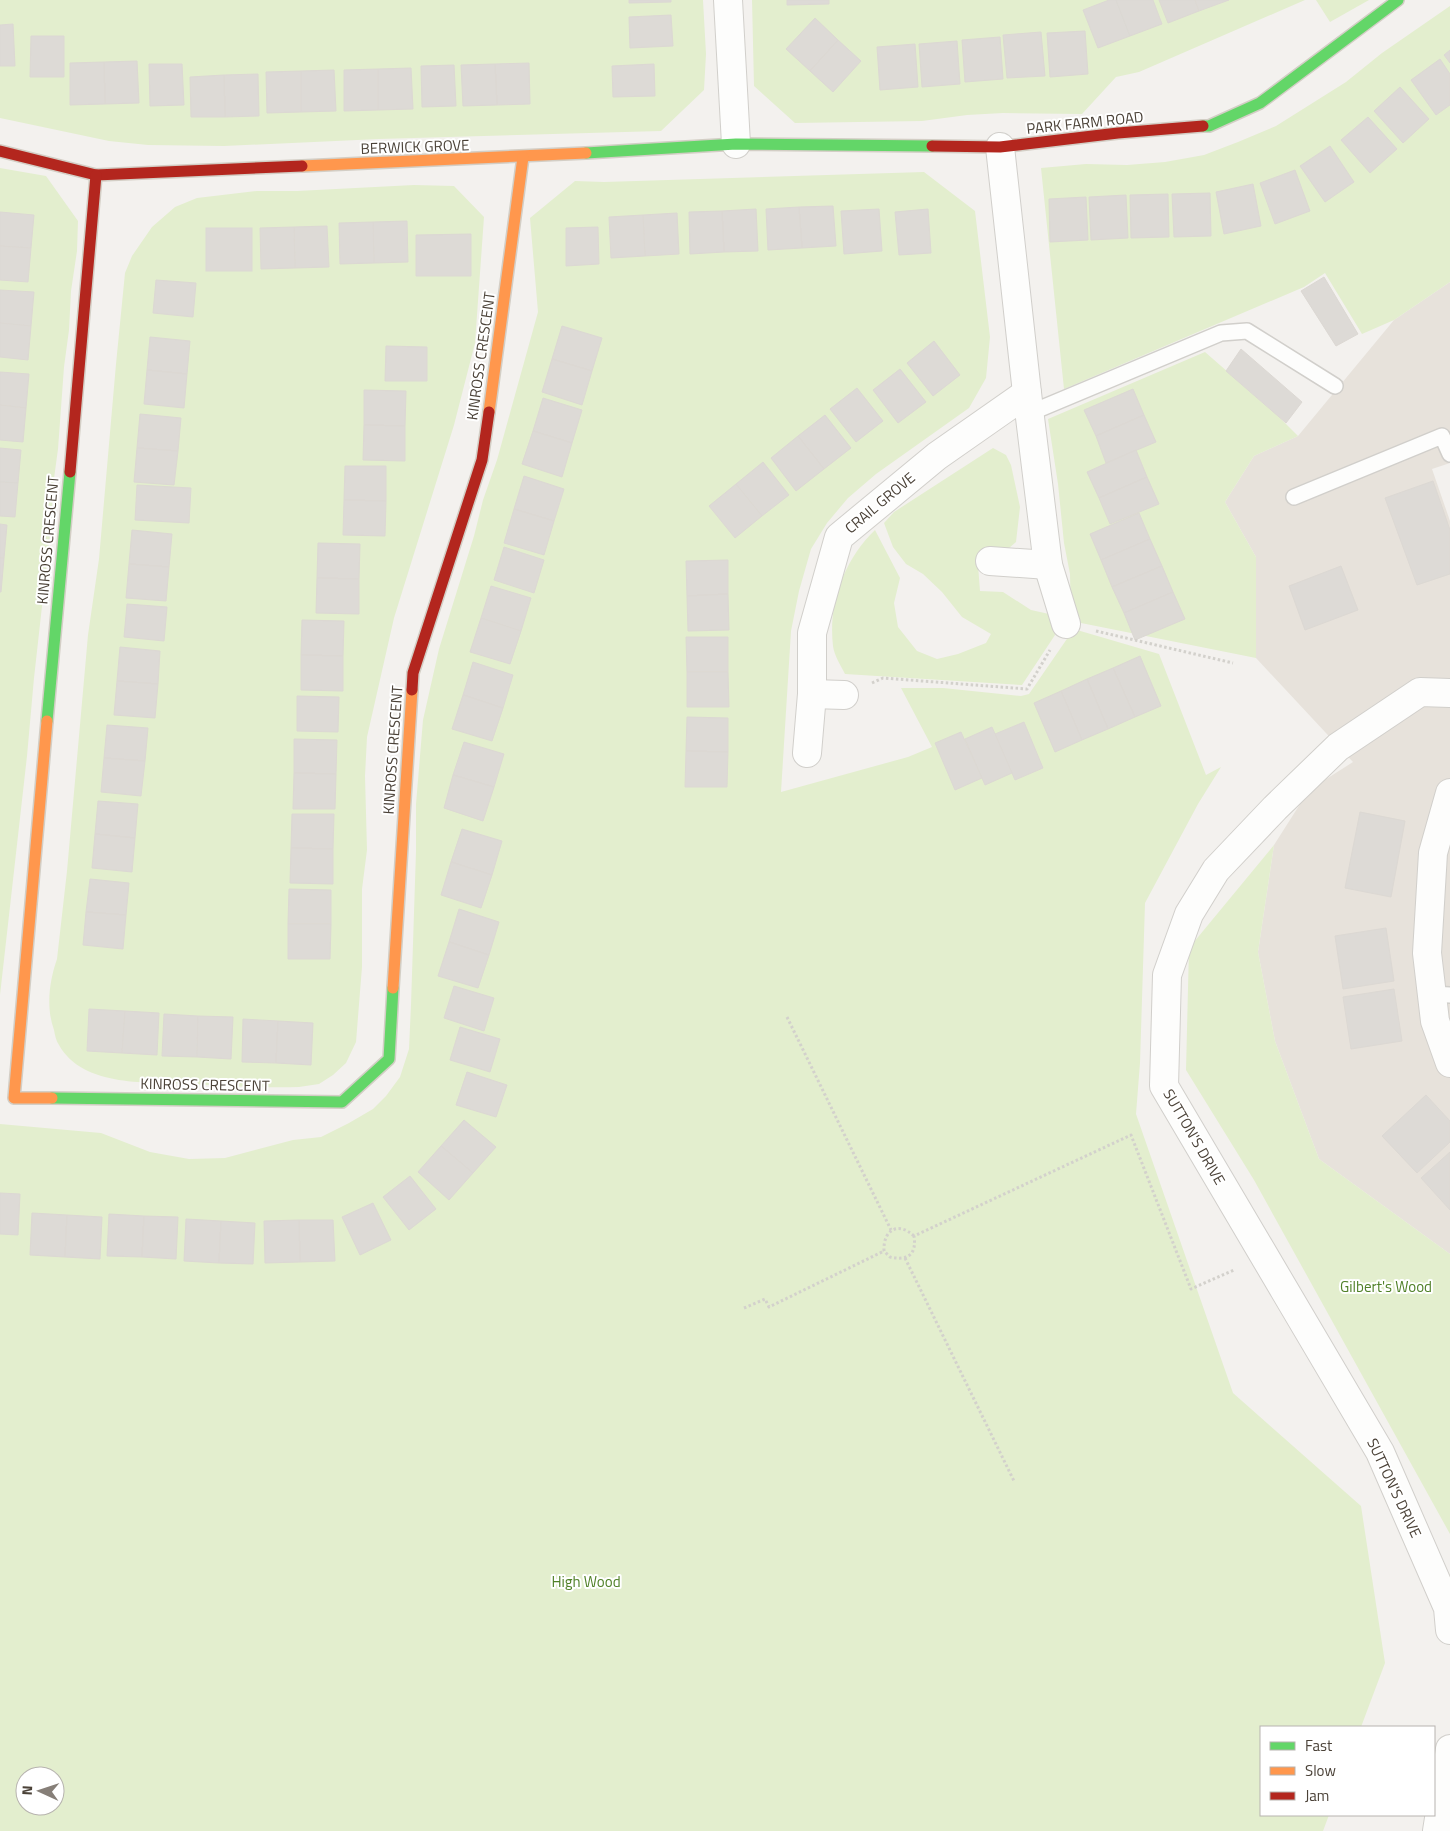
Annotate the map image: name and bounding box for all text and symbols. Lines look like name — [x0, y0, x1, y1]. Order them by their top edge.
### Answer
street label: PARK FARM ROAD — [1025, 105, 1145, 140]
street label: BERWICK GROVE — [360, 133, 470, 160]
street label: KINROSS CRESCENT — [460, 290, 501, 422]
street label: CRAIL GROVE — [839, 466, 920, 539]
street label: KINROSS CRESCENT — [30, 474, 65, 605]
street label: KINROSS CRESCENT — [377, 685, 408, 815]
street label: KINROSS CRESCENT — [140, 1072, 270, 1097]
street label: SUTTON'S DRIVE — [1158, 1084, 1231, 1189]
park label: Gilbert's Wood — [1340, 1275, 1432, 1298]
street label: SUTTON'S DRIVE — [1361, 1434, 1428, 1541]
park label: High Wood — [551, 1570, 621, 1593]
legend — [1260, 1726, 1435, 1816]
text: Fast — [1305, 1734, 1333, 1757]
text: Slow — [1305, 1759, 1336, 1782]
north arrow — [15, 1766, 65, 1816]
text: Jam — [1305, 1784, 1329, 1807]
text: N — [16, 1785, 37, 1796]

